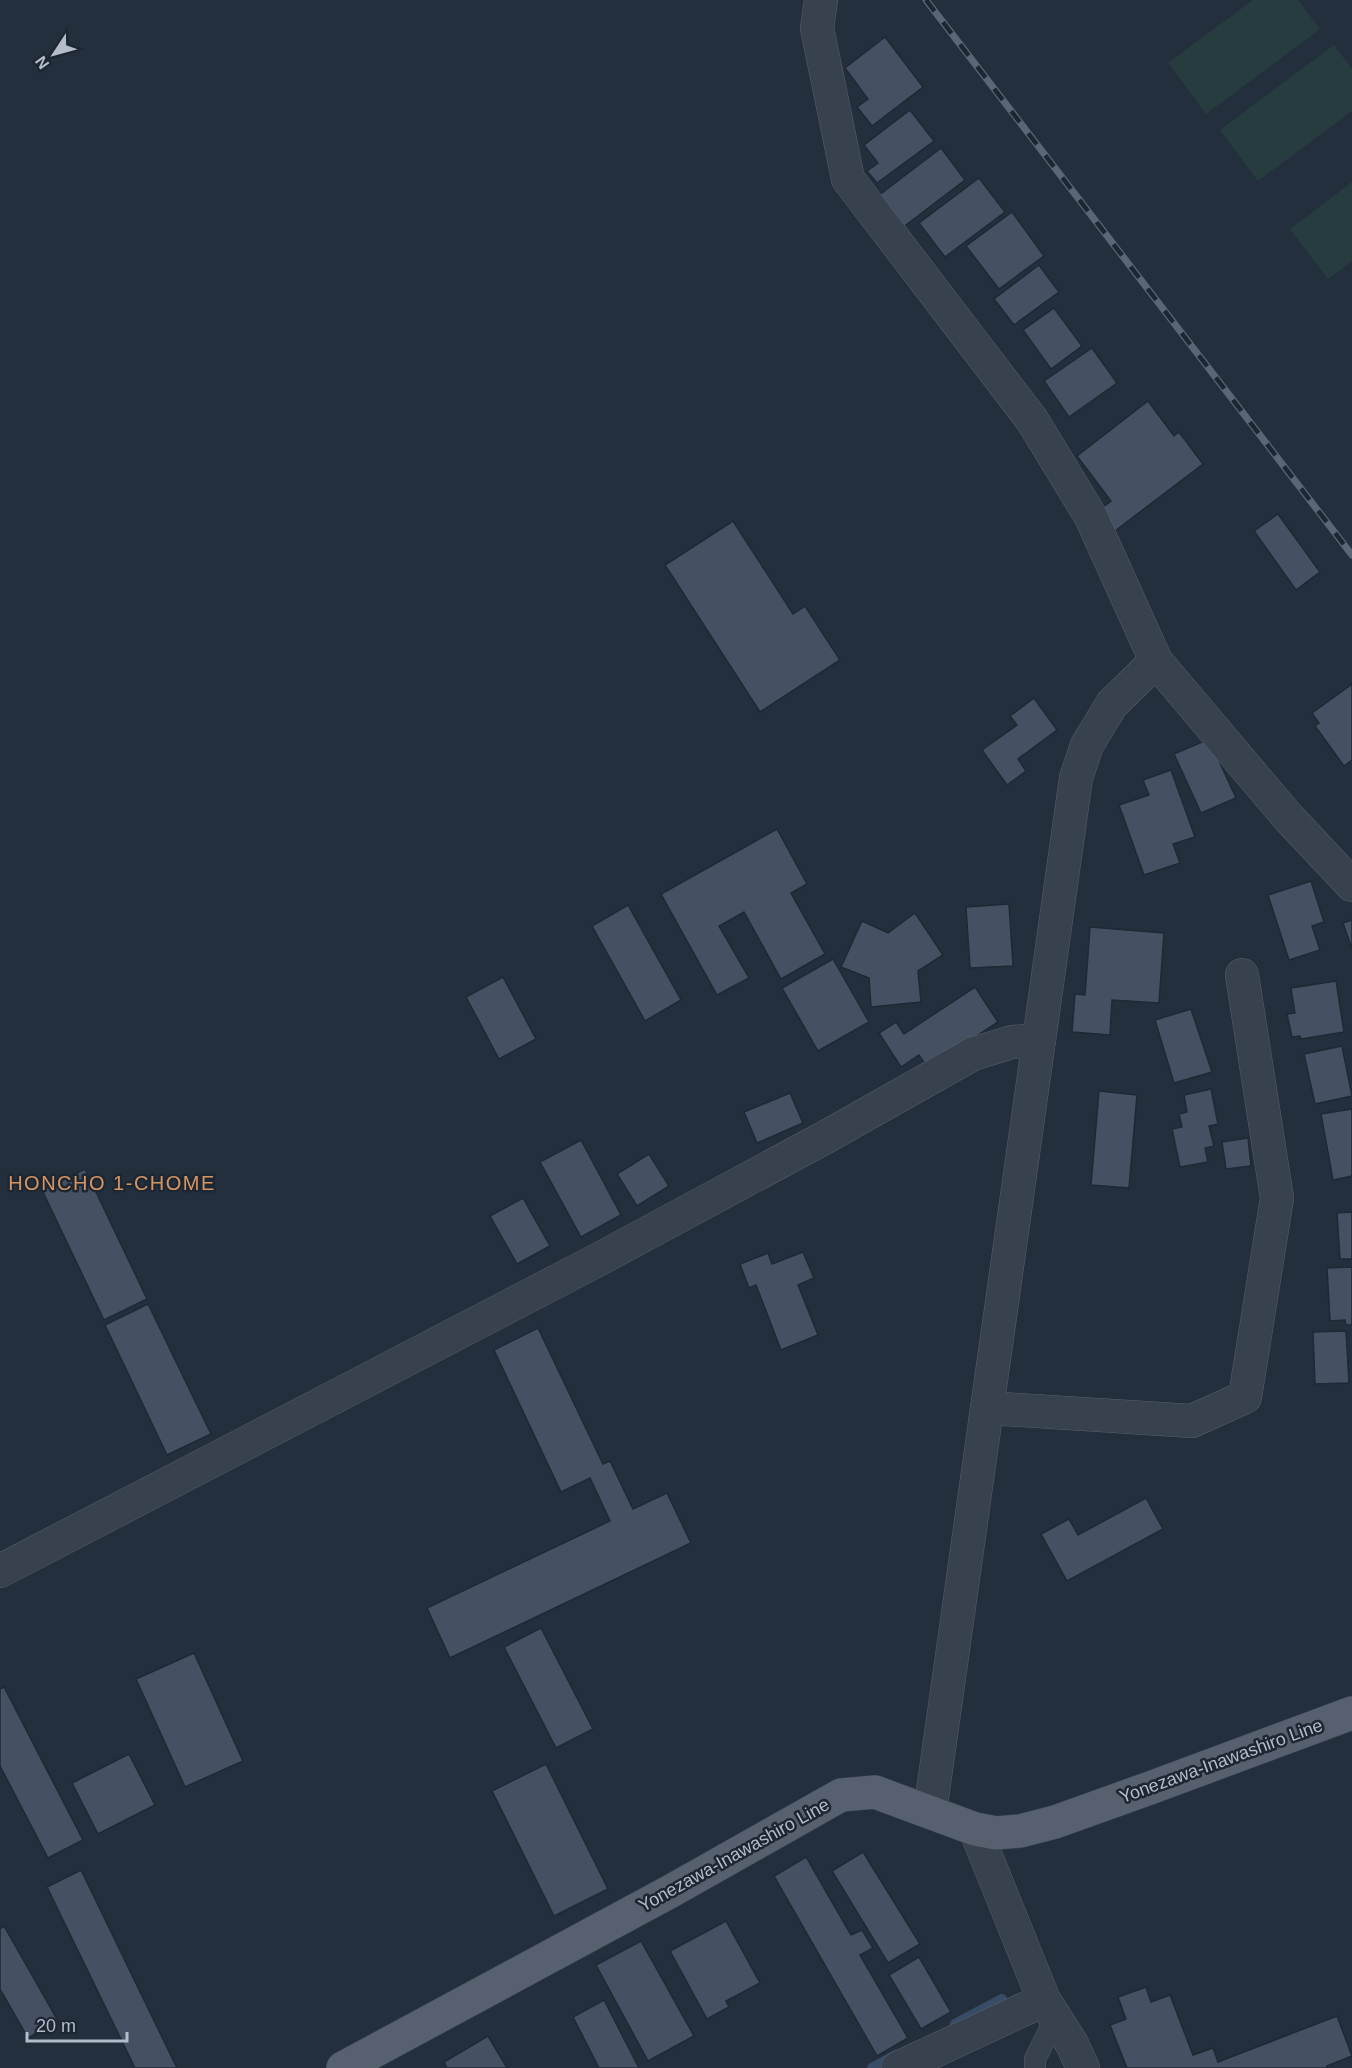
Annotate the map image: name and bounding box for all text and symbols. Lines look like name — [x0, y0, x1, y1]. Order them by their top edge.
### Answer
north arrow — [24, 24, 84, 84]
text: N — [32, 53, 53, 72]
district label: HONCHO 1-CHOME — [8, 1172, 216, 1194]
street label: Yonezawa-Inawashiro Line — [1117, 1715, 1325, 1807]
street label: Yonezawa-Inawashiro Line — [635, 1794, 833, 1916]
scale bar — [27, 2005, 128, 2043]
text: 20 m — [36, 2016, 76, 2036]

